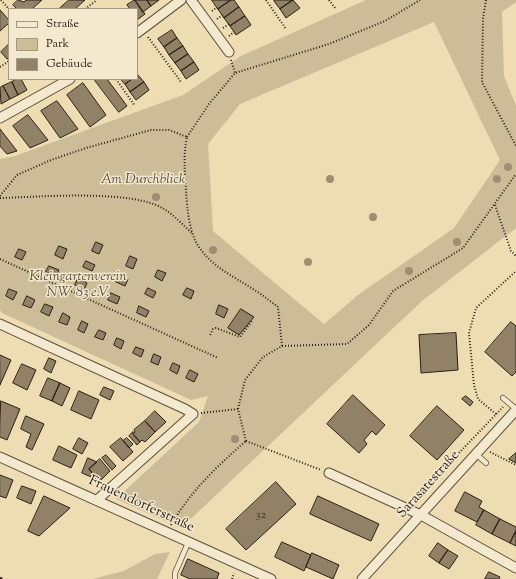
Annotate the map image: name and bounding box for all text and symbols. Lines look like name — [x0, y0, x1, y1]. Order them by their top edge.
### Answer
legend — [8, 8, 138, 80]
text: Straße — [46, 15, 79, 33]
text: Park — [46, 35, 69, 53]
text: Gebäude — [46, 55, 92, 73]
park label: Am Durchblick — [101, 173, 185, 189]
park label: Kleingartenverein NW 83 e.V. — [29, 270, 127, 302]
street label: Sarasatestraße — [394, 448, 464, 522]
street label: Frauendorferstraße — [85, 473, 197, 537]
house number: 32 — [256, 509, 266, 523]

